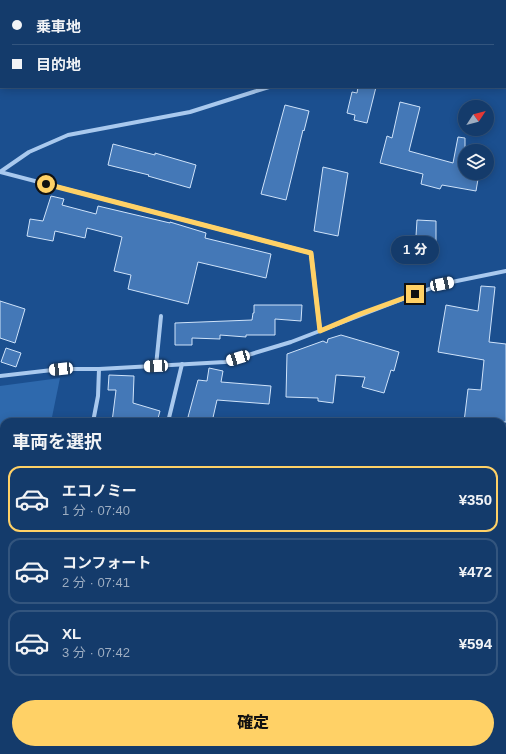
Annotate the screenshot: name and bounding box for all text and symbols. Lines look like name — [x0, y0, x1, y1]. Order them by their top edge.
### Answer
text: 乗車地 — [36, 18, 81, 35]
text: 目的地 — [36, 56, 81, 73]
north arrow — [458, 100, 494, 136]
map controls — [458, 100, 494, 180]
button: layers — [458, 144, 494, 180]
route start — [37, 175, 55, 193]
callout: 1 分 — [391, 236, 439, 264]
text: 1 分 — [403, 242, 427, 257]
car — [429, 276, 455, 292]
route end — [406, 285, 424, 303]
car — [225, 349, 251, 367]
car — [144, 359, 168, 373]
car — [48, 362, 74, 376]
text: 車両を選択 — [12, 432, 102, 452]
icon: car — [14, 481, 50, 517]
text: エコノミー — [62, 482, 137, 499]
text: ¥350 — [459, 491, 492, 508]
text: 1 分 · 07:40 — [62, 503, 130, 518]
icon: car — [14, 553, 50, 589]
text: コンフォート — [62, 554, 152, 571]
text: ¥472 — [459, 563, 492, 580]
text: 2 分 · 07:41 — [62, 575, 130, 590]
icon: car — [14, 625, 50, 661]
text: XL — [62, 625, 81, 642]
text: ¥594 — [459, 635, 492, 652]
text: 3 分 · 07:42 — [62, 645, 130, 660]
button: 確定 — [12, 700, 494, 746]

